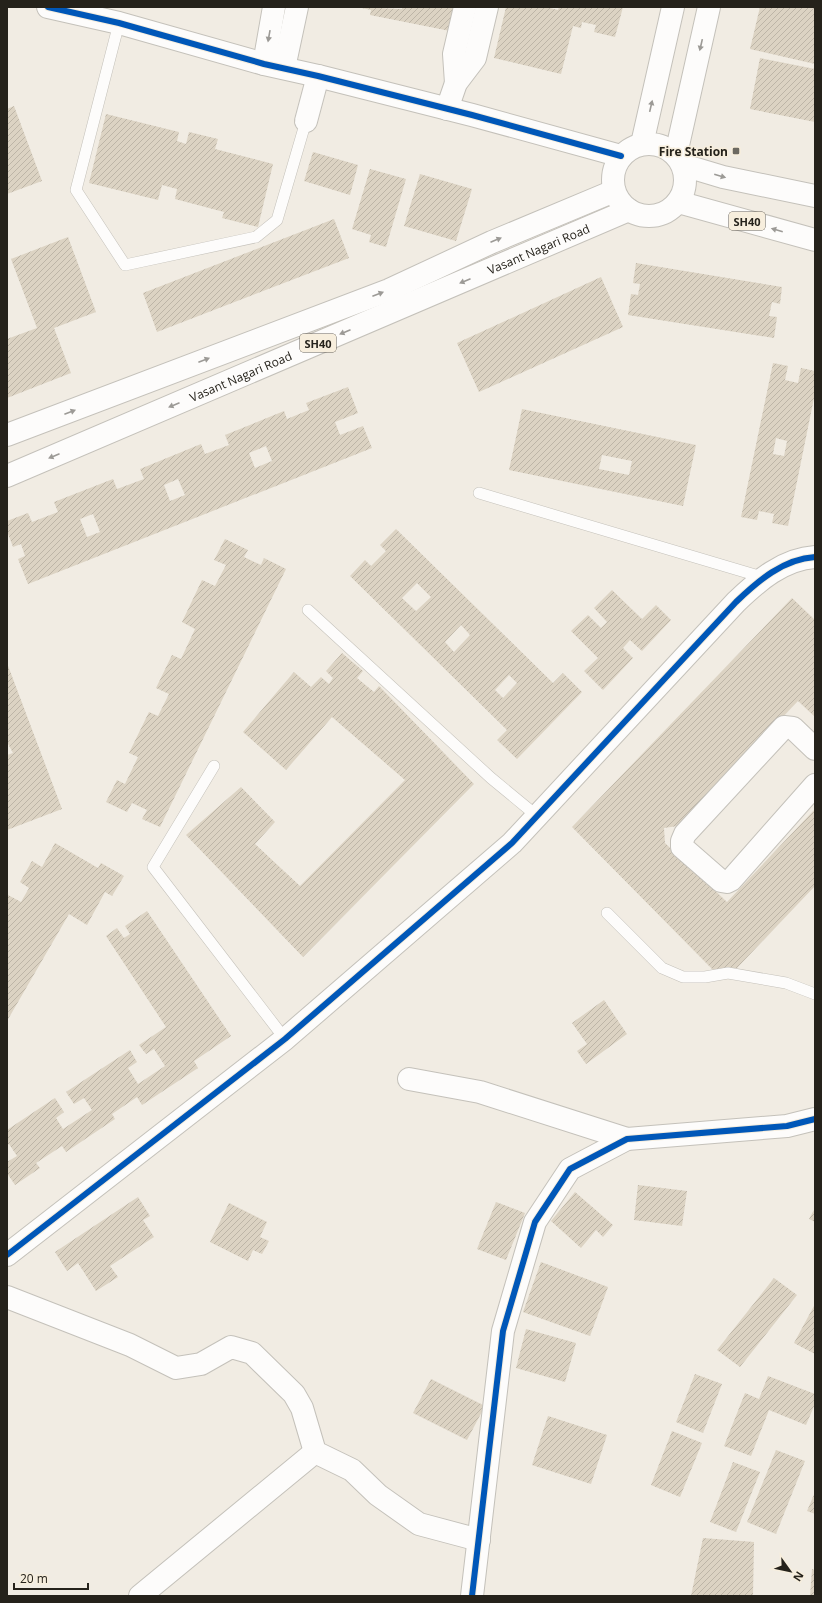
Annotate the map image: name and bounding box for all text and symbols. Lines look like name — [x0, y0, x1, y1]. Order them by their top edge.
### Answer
one-way arrow — [266, 30, 272, 42]
one-way arrow — [697, 39, 703, 51]
one-way arrow — [648, 100, 654, 112]
place label: Fire Station — [659, 143, 728, 160]
marker: Fire Station — [731, 146, 741, 156]
one-way arrow — [714, 173, 726, 179]
road number: SH40 — [729, 212, 765, 230]
street label: Vasant Nagari Road — [485, 219, 592, 278]
one-way arrow — [771, 227, 783, 233]
one-way arrow — [491, 237, 502, 243]
one-way arrow — [459, 278, 470, 284]
one-way arrow — [373, 291, 385, 297]
one-way arrow — [339, 329, 351, 335]
road number: SH40 — [300, 334, 336, 352]
street label: Vasant Nagari Road — [187, 347, 294, 405]
one-way arrow — [199, 357, 211, 363]
one-way arrow — [168, 402, 179, 408]
one-way arrow — [64, 408, 76, 414]
one-way arrow — [48, 453, 60, 459]
north arrow — [770, 1551, 810, 1591]
scale bar — [14, 1565, 88, 1591]
text: N — [790, 1569, 808, 1585]
text: 20 m — [20, 1570, 48, 1587]

